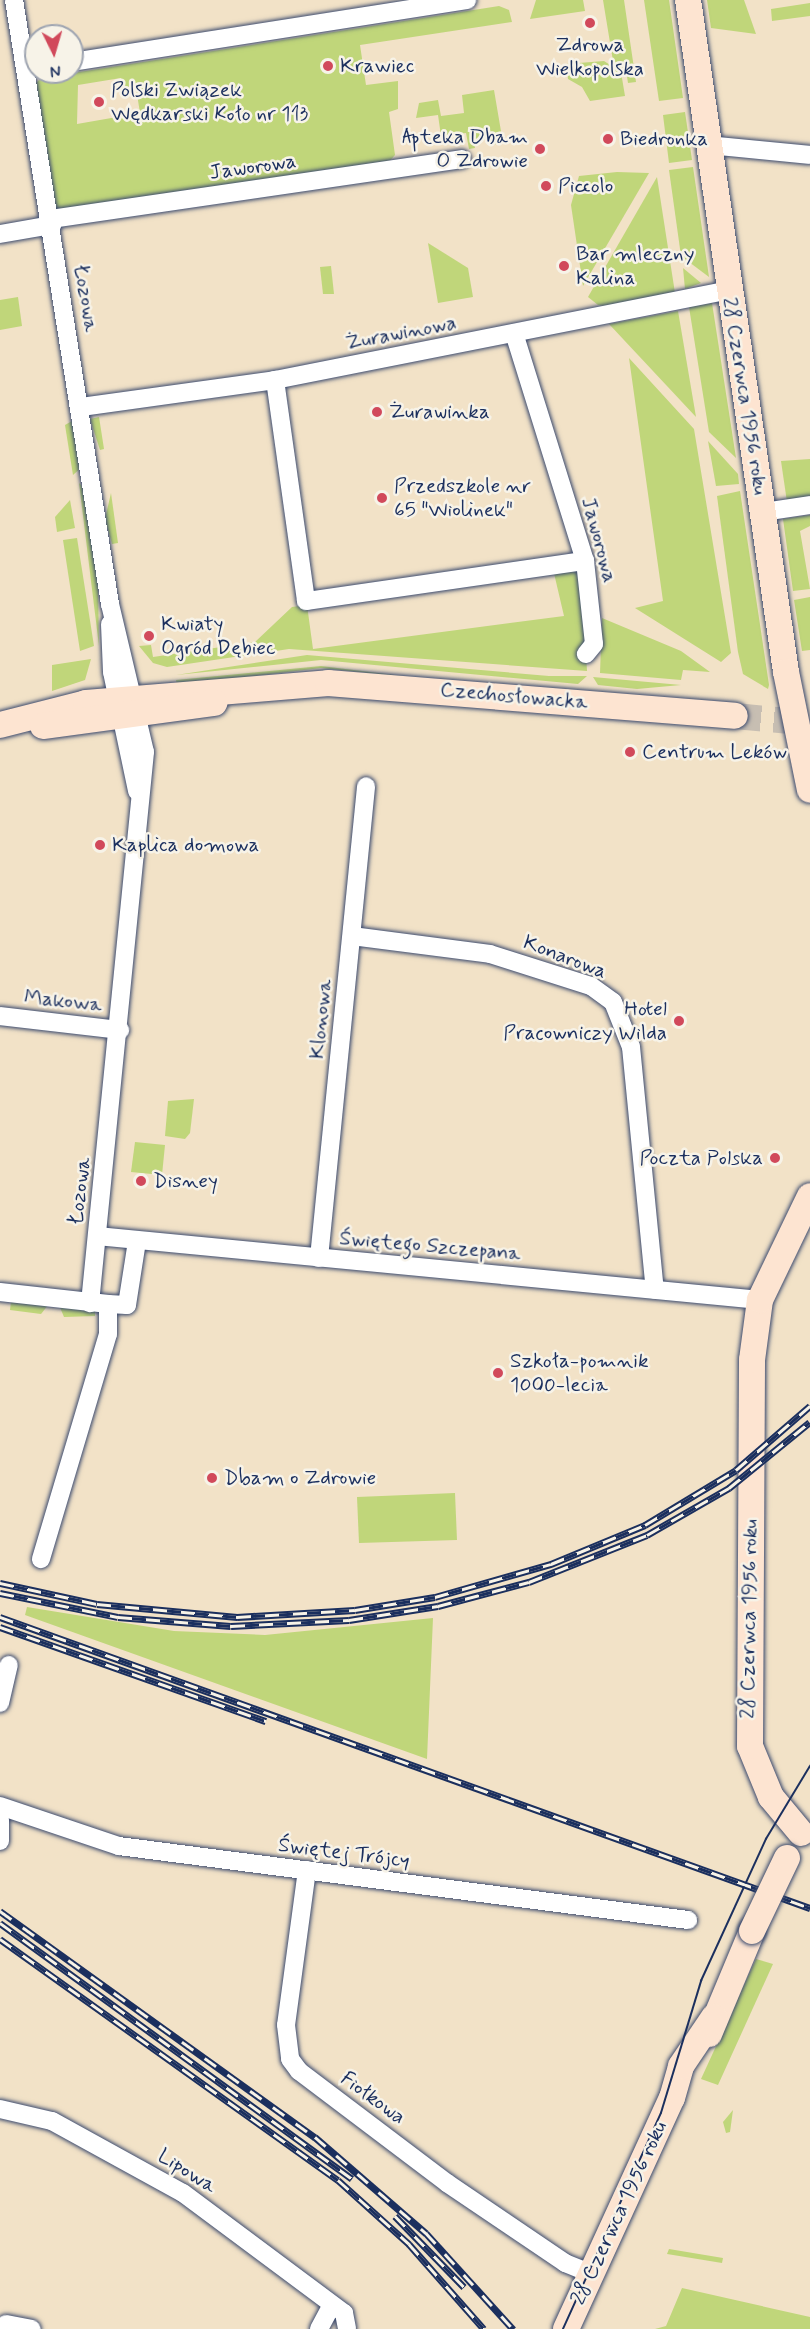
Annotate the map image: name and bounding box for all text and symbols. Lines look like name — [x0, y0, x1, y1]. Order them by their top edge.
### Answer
marker: Zdrowa Wielkopolska — [583, 16, 597, 30]
north arrow — [24, 24, 84, 84]
place label: Zdrowa Wielkopolska — [536, 32, 644, 82]
place label: Krawiec — [340, 53, 414, 79]
marker: Krawiec — [321, 59, 335, 73]
text: N — [49, 60, 62, 81]
place label: Polski Związek Wędkarski Koło nr 113 — [111, 77, 312, 127]
marker: Polski Związek Wędkarski Koło nr 113 — [92, 95, 106, 109]
place label: Apteka Dbam O Zdrowie — [400, 124, 528, 174]
place label: Biedronka — [620, 126, 708, 152]
marker: Biedronka — [601, 132, 615, 146]
marker: Apteka Dbam O Zdrowie — [533, 142, 547, 156]
street label: Jaworowa — [208, 148, 298, 186]
place label: Piccolo — [558, 173, 613, 199]
marker: Piccolo — [539, 179, 553, 193]
place label: Bar mleczny Kalina — [576, 241, 686, 291]
marker: Bar mleczny Kalina — [557, 259, 571, 273]
street label: Łozowa — [68, 262, 104, 334]
street label: 28 Czerwca 1956 roku — [717, 295, 773, 497]
street label: Żurawinowa — [343, 310, 459, 356]
place label: Żurawinka — [389, 399, 490, 425]
marker: Żurawinka — [370, 405, 384, 419]
place label: Przedszkole nr 65 "Wiolinek" — [394, 473, 525, 523]
marker: Przedszkole nr 65 "Wiolinek" — [375, 491, 389, 505]
street label: Jaworowa — [576, 495, 622, 585]
place label: Kwiaty Ogród Dębiec — [161, 611, 276, 661]
marker: Kwiaty Ogród Dębiec — [142, 629, 156, 643]
street label: Czechosłowacka — [439, 677, 589, 715]
place label: Centrum Leków — [642, 739, 789, 765]
marker: Centrum Leków — [623, 745, 637, 759]
place label: Kaplica domowa — [112, 832, 260, 858]
marker: Kaplica domowa — [93, 838, 107, 852]
street label: Konarowa — [520, 930, 610, 984]
street label: Klonowa — [304, 978, 338, 1060]
street label: Makowa — [23, 984, 103, 1018]
place label: Hotel Pracowniczy Wilda — [502, 996, 667, 1046]
marker: Hotel Pracowniczy Wilda — [672, 1014, 686, 1028]
place label: Poczta Polska — [643, 1145, 763, 1171]
marker: Poczta Polska — [768, 1151, 782, 1165]
street label: Łozowa — [63, 1156, 97, 1226]
place label: Disney — [153, 1168, 218, 1194]
marker: Disney — [134, 1174, 148, 1188]
street label: Świętego Szczepana — [336, 1225, 524, 1267]
place label: Szkoła-pomnik 1000-lecia — [510, 1348, 649, 1398]
marker: Szkoła-pomnik 1000-lecia — [491, 1366, 505, 1380]
place label: Dbam o Zdrowie — [224, 1465, 377, 1491]
marker: Dbam o Zdrowie — [205, 1471, 219, 1485]
street label: 28 Czerwca 1956 roku — [735, 1519, 763, 1719]
street label: Świętej Trójcy — [278, 1833, 410, 1873]
street label: Fiołkowa — [336, 2066, 410, 2130]
street label: 28 Czerwca 1956 roku — [565, 2117, 673, 2309]
street label: Lipowa — [153, 2143, 221, 2199]

